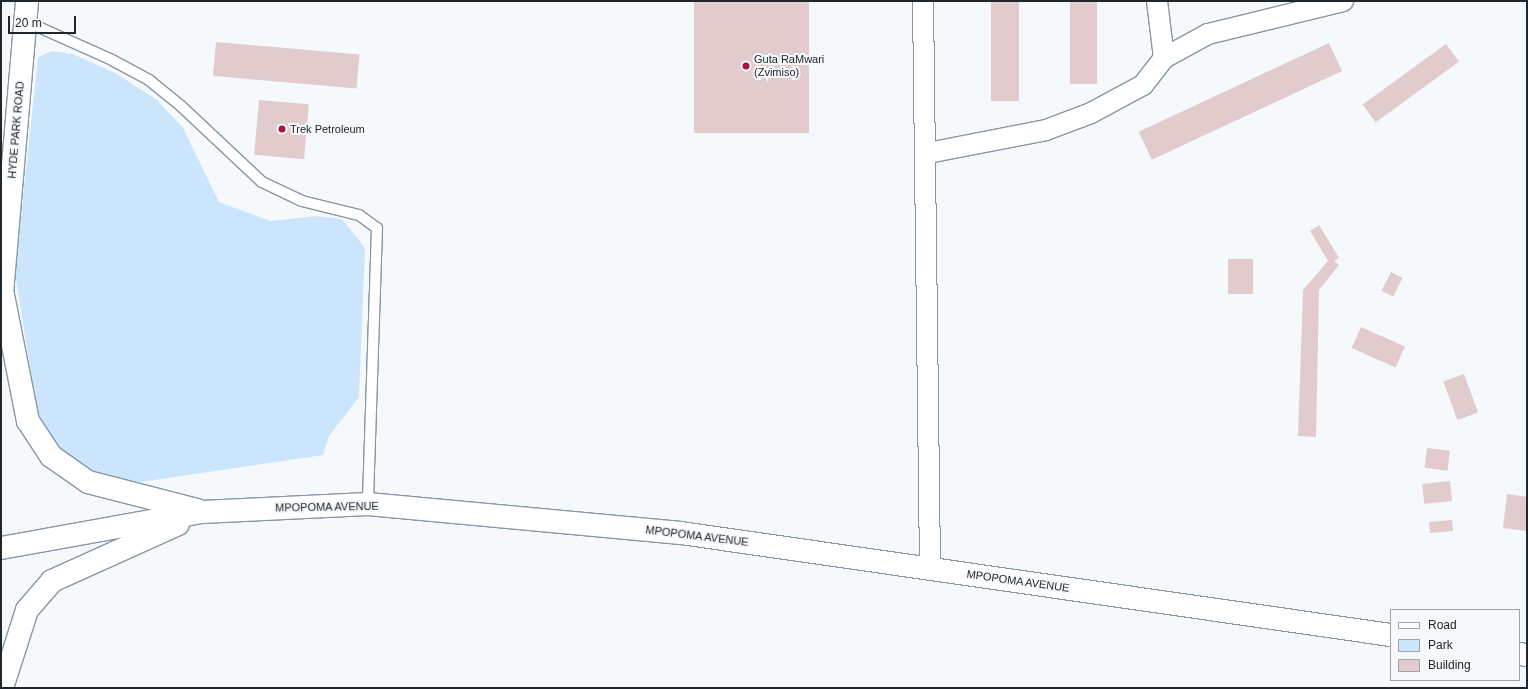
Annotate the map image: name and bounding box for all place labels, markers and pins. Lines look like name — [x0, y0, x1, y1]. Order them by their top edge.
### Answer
place label: Guta RaMwari (Zvimiso) — [754, 53, 824, 79]
marker: Guta RaMwari (Zvimiso) — [741, 61, 751, 71]
place label: Trek Petroleum — [290, 122, 365, 136]
marker: Trek Petroleum — [277, 124, 287, 134]

